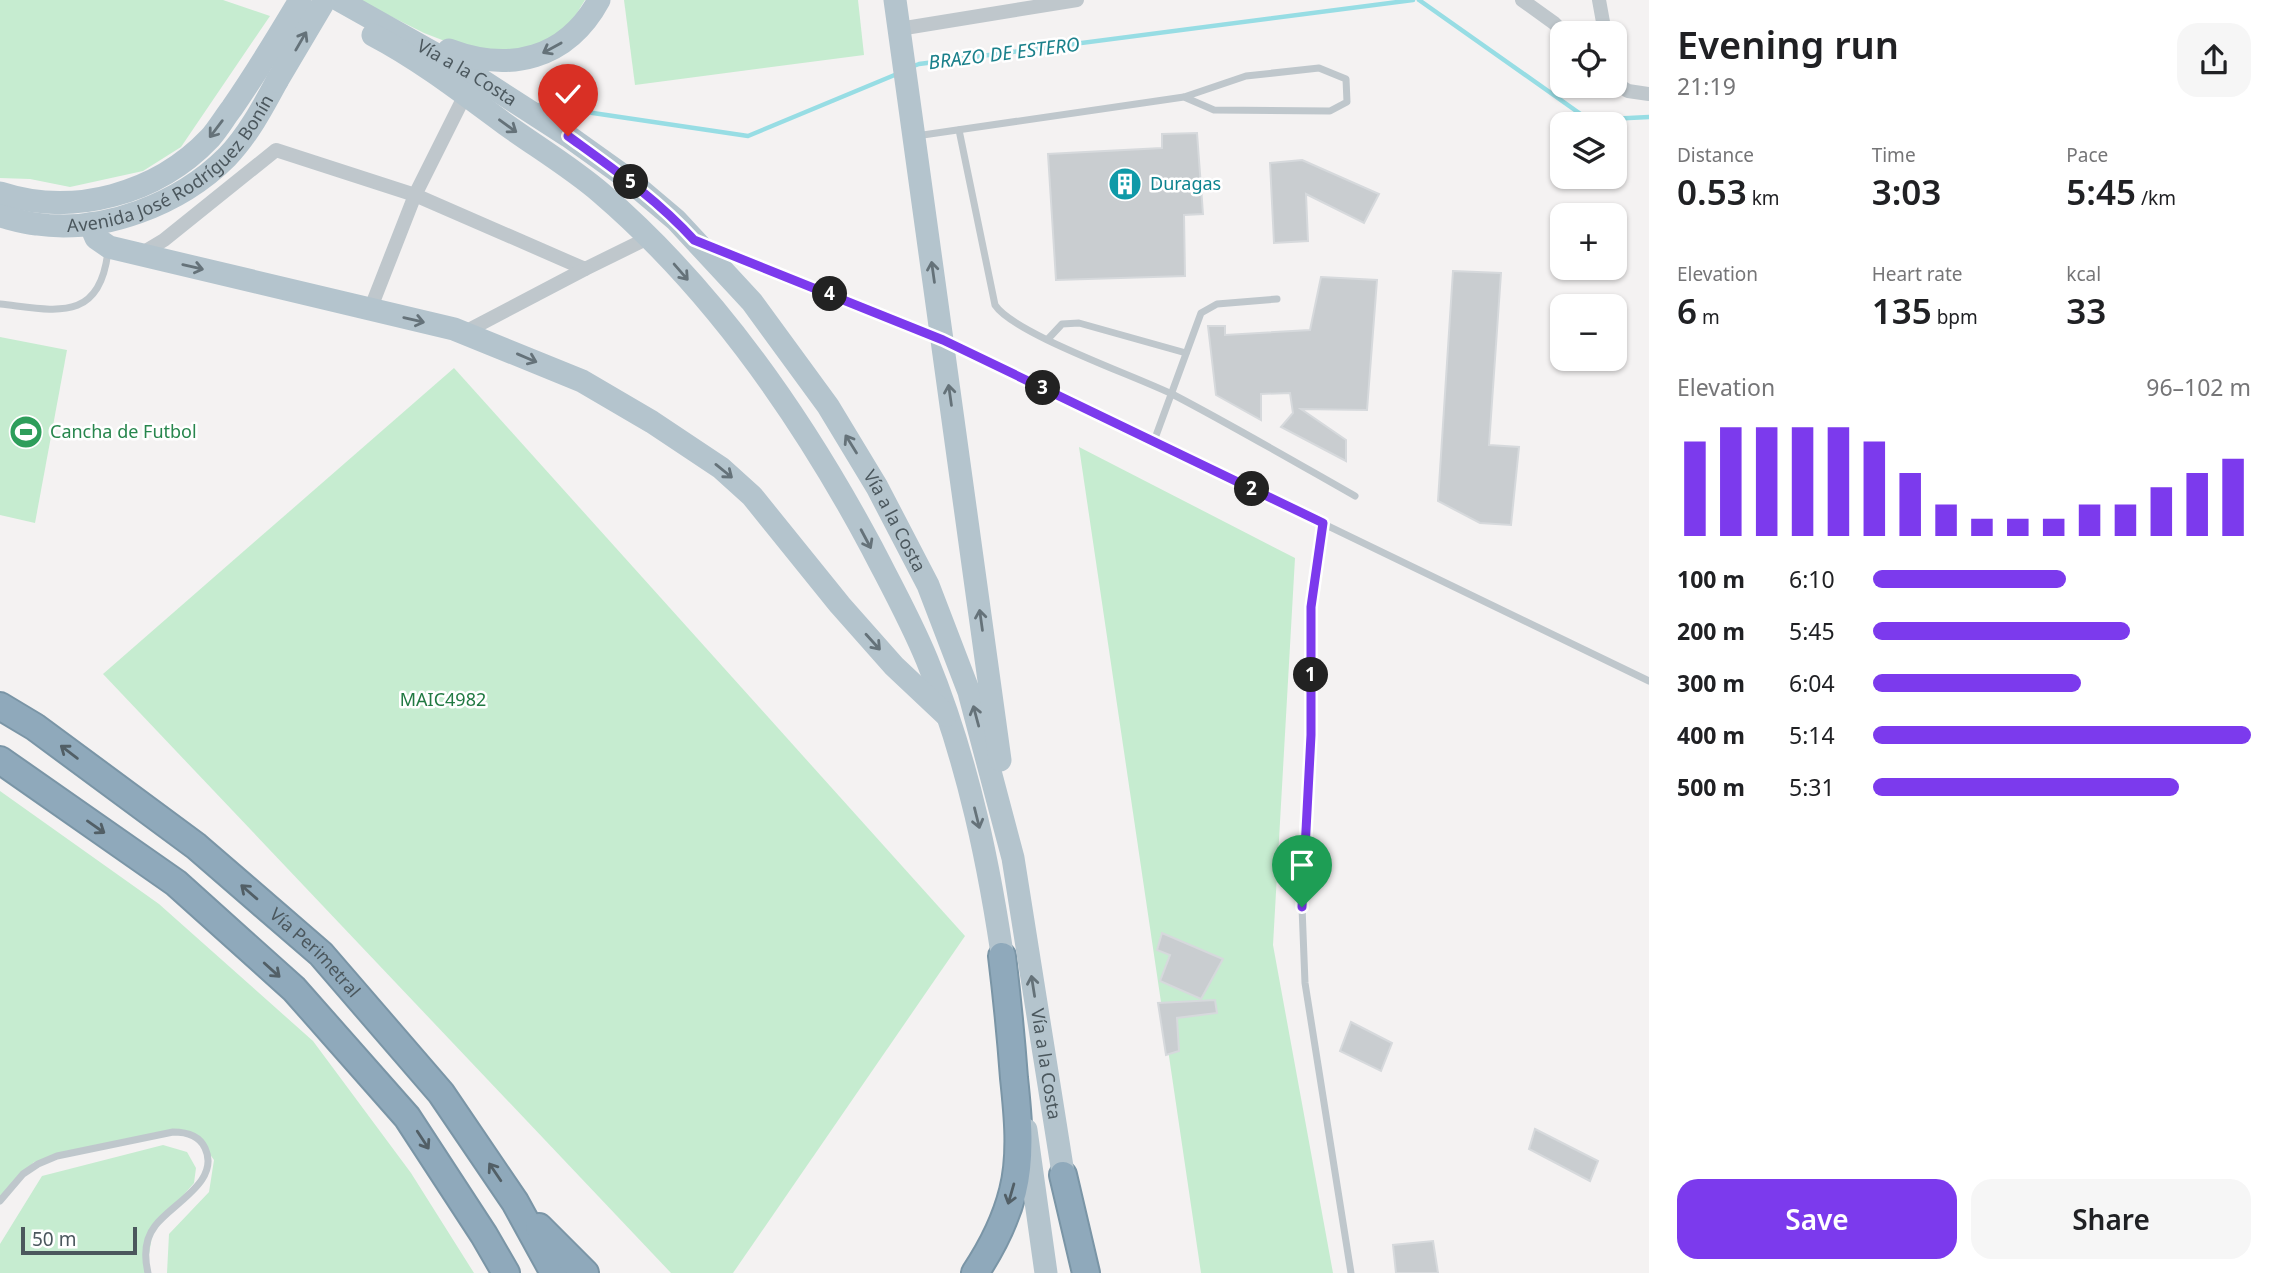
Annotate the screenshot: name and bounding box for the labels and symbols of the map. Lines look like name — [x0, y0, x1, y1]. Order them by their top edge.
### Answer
one-way arrow — [294, 31, 308, 51]
water label: BRAZO DE ESTERO — [927, 31, 1081, 75]
street label: Vía a la Costa — [413, 33, 522, 111]
one-way arrow — [542, 42, 563, 55]
pin — [538, 64, 598, 136]
street label: Avenida José Rodríguez Bonín — [66, 90, 278, 237]
one-way arrow — [209, 119, 223, 138]
one-way arrow — [498, 119, 517, 133]
pin: 5 — [614, 164, 648, 200]
building icon: Duragas — [1106, 165, 1144, 203]
place label: Duragas — [1150, 171, 1221, 195]
one-way arrow — [181, 261, 204, 275]
one-way arrow — [926, 261, 939, 284]
one-way arrow — [673, 263, 689, 281]
pin: 4 — [812, 276, 848, 312]
one-way arrow — [402, 313, 425, 327]
one-way arrow — [516, 352, 538, 365]
pin: 3 — [1026, 370, 1060, 406]
one-way arrow — [944, 384, 957, 407]
sports icon: Cancha de Futbol — [7, 413, 45, 451]
place label: Cancha de Futbol — [50, 419, 197, 443]
one-way arrow — [843, 434, 857, 454]
one-way arrow — [715, 463, 733, 479]
street label: Vía a la Costa — [858, 465, 932, 576]
pin: 2 — [1234, 472, 1270, 506]
one-way arrow — [860, 528, 874, 548]
one-way arrow — [974, 609, 987, 632]
one-way arrow — [865, 633, 881, 651]
pin: 1 — [1294, 658, 1328, 692]
park label: MAIC4982 — [400, 687, 486, 711]
one-way arrow — [969, 705, 982, 728]
one-way arrow — [61, 745, 79, 760]
one-way arrow — [971, 806, 984, 828]
one-way arrow — [86, 820, 105, 834]
pin — [1272, 835, 1332, 907]
one-way arrow — [240, 884, 258, 900]
street label: Vía Perimetral — [265, 902, 366, 1002]
one-way arrow — [263, 962, 281, 978]
one-way arrow — [1027, 975, 1040, 998]
street label: Vía a la Costa — [1026, 1007, 1067, 1121]
one-way arrow — [416, 1130, 430, 1150]
one-way arrow — [487, 1163, 502, 1182]
one-way arrow — [1003, 1183, 1016, 1205]
scale bar — [21, 1224, 136, 1256]

